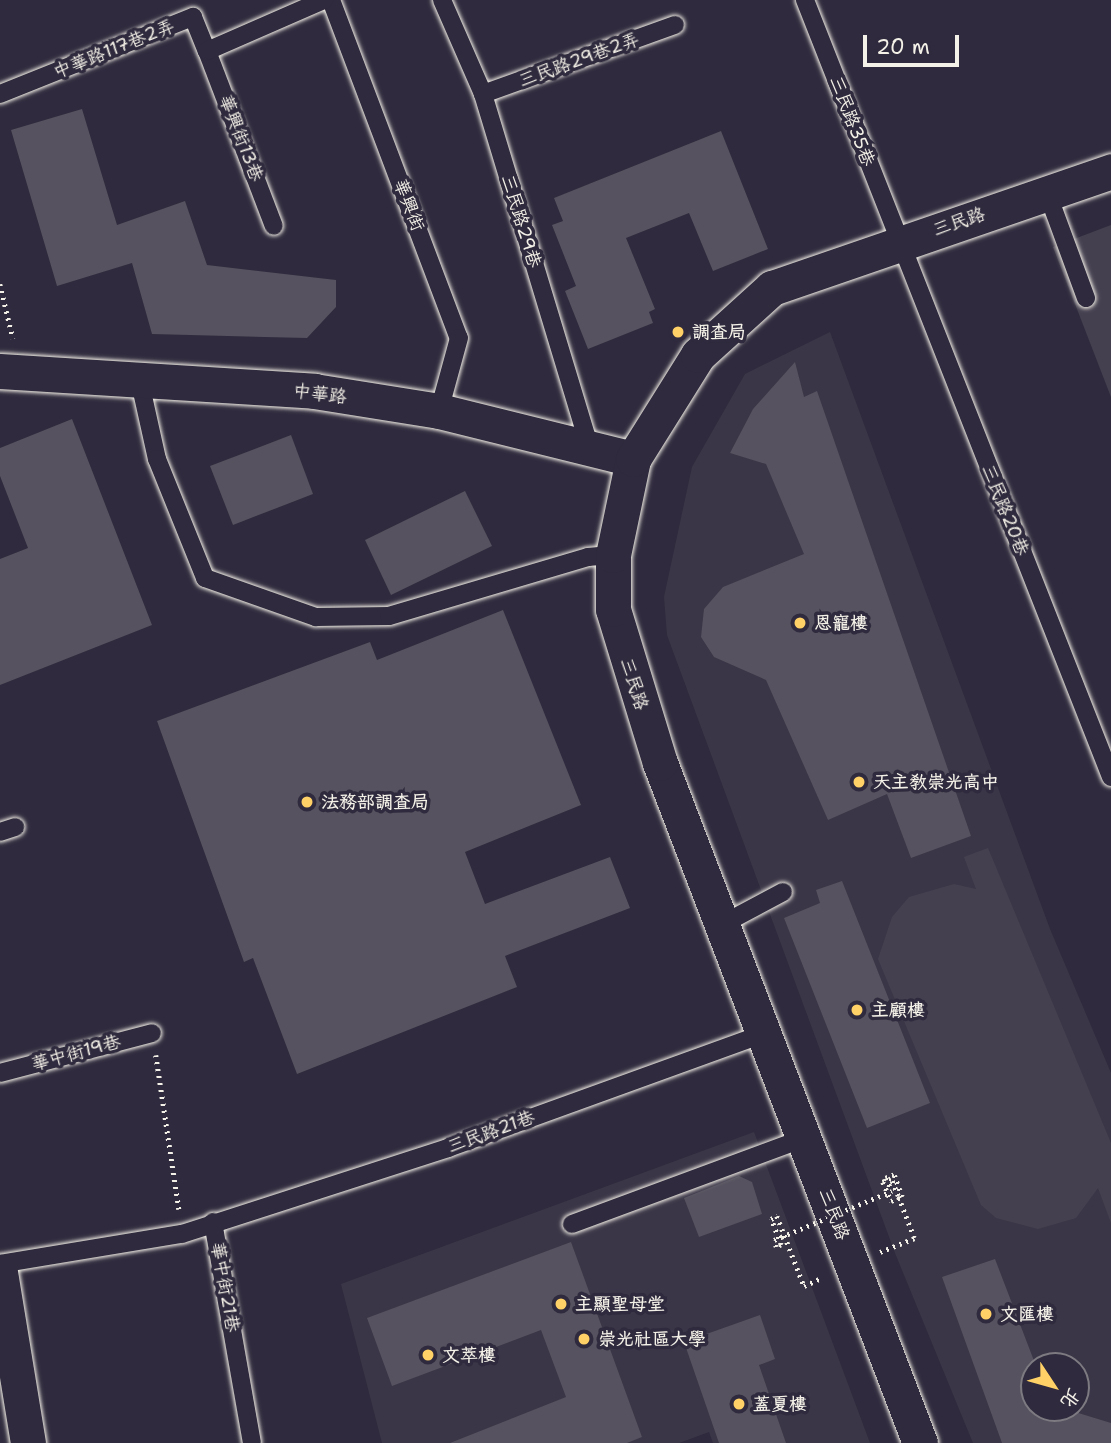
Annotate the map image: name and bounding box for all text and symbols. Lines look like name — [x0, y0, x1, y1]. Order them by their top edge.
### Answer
street label: 中華路117巷2弄 — [50, 15, 178, 83]
scale bar — [866, 21, 962, 65]
street label: 三民路29巷2弄 — [516, 28, 642, 92]
text: 20 m — [876, 33, 930, 61]
street label: 三民路35巷 — [825, 73, 879, 169]
street label: 華興街13巷 — [215, 92, 267, 184]
street label: 三民路29巷 — [497, 172, 545, 270]
street label: 華興街 — [389, 176, 429, 234]
street label: 三民路 — [930, 203, 988, 241]
place label: 調查局 — [692, 321, 746, 343]
marker: 調查局 — [670, 324, 686, 340]
street label: 中華路 — [292, 380, 348, 408]
street label: 三民路20巷 — [977, 461, 1033, 559]
place label: 恩寵樓 — [814, 612, 868, 634]
marker: 恩寵樓 — [792, 615, 808, 631]
street label: 三民路 — [615, 655, 653, 713]
place label: 天主教崇光高中 — [873, 771, 999, 793]
marker: 天主教崇光高中 — [851, 774, 867, 790]
place label: 法務部調查局 — [321, 791, 429, 813]
marker: 法務部調查局 — [299, 794, 315, 810]
place label: 主顧樓 — [871, 999, 925, 1021]
marker: 主顧樓 — [849, 1002, 865, 1018]
street label: 華中街19巷 — [29, 1031, 123, 1075]
street label: 三民路21巷 — [444, 1106, 538, 1158]
street label: 三民路 — [814, 1185, 854, 1243]
street label: 華中街21巷 — [206, 1240, 244, 1334]
place label: 主顯聖母堂 — [575, 1293, 665, 1315]
marker: 主顯聖母堂 — [553, 1296, 569, 1312]
place label: 文匯樓 — [1000, 1303, 1054, 1325]
marker: 文匯樓 — [978, 1306, 994, 1322]
place label: 崇光社區大學 — [598, 1328, 706, 1350]
marker: 崇光社區大學 — [576, 1331, 592, 1347]
place label: 文萃樓 — [442, 1344, 496, 1366]
marker: 文萃樓 — [420, 1347, 436, 1363]
north arrow — [1020, 1352, 1090, 1422]
text: 北 — [1055, 1383, 1086, 1413]
place label: 蓋夏樓 — [753, 1393, 807, 1415]
marker: 蓋夏樓 — [731, 1396, 747, 1412]

